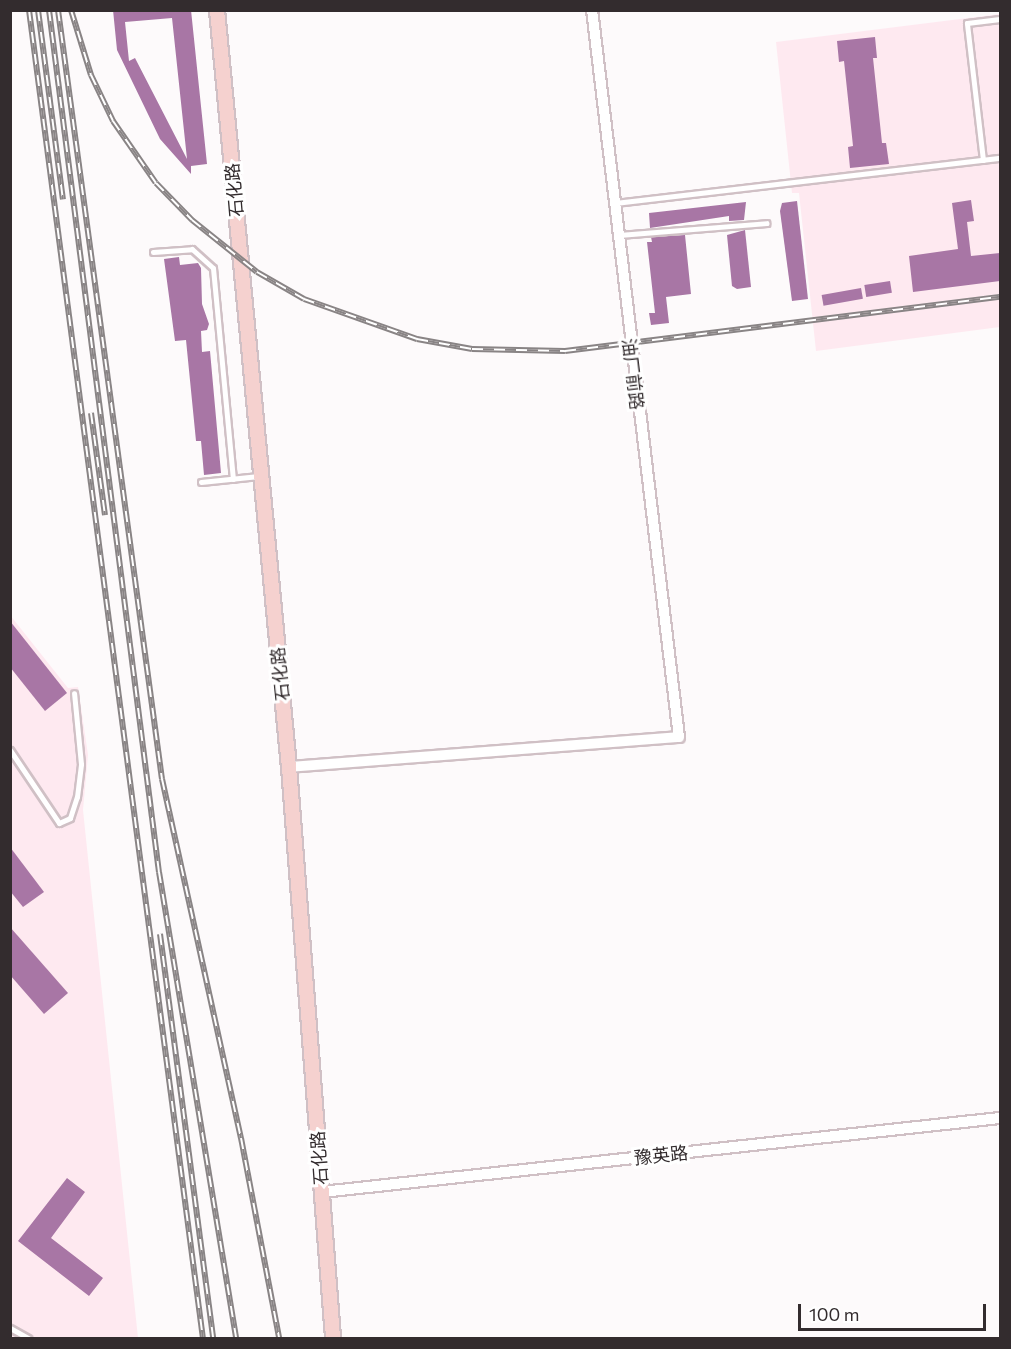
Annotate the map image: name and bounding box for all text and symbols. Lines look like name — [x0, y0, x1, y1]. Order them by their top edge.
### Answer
street label: 石化路 — [221, 162, 247, 218]
street label: 油厂前路 — [618, 337, 648, 411]
street label: 石化路 — [266, 646, 294, 702]
street label: 石化路 — [306, 1130, 332, 1186]
street label: 豫英路 — [633, 1141, 689, 1169]
scale bar — [801, 1292, 988, 1330]
text: 100 m — [809, 1303, 859, 1325]

